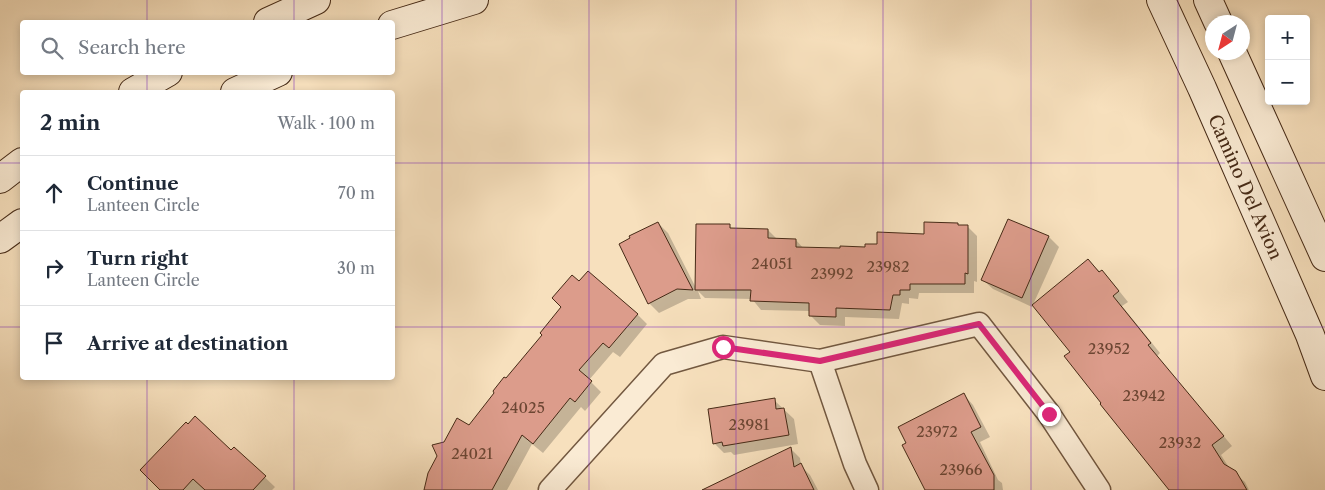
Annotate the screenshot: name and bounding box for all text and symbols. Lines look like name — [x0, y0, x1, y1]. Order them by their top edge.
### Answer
north arrow — [1205, 15, 1250, 60]
map controls — [1265, 15, 1310, 105]
button: + — [1265, 15, 1310, 60]
search box — [20, 20, 395, 75]
icon: search — [38, 34, 66, 62]
text: Search here — [78, 36, 186, 59]
button: − — [1265, 60, 1310, 105]
text: 2 min — [40, 110, 100, 135]
street label: Camino Del Avion — [1203, 111, 1287, 263]
text: Walk · 100 m — [278, 113, 375, 133]
text: Continue — [87, 172, 179, 195]
icon: ahead — [40, 179, 68, 207]
text: 70 m — [338, 183, 375, 203]
text: Lanteen Circle — [87, 195, 200, 215]
text: Turn right — [87, 247, 188, 270]
icon: right — [40, 254, 68, 282]
house number: 24051 — [751, 254, 793, 273]
house number: 23982 — [866, 257, 910, 276]
text: 30 m — [337, 258, 375, 278]
house number: 23992 — [810, 264, 854, 283]
text: Lanteen Circle — [87, 270, 200, 290]
icon: arrive — [40, 329, 68, 357]
text: Arrive at destination — [87, 332, 288, 355]
route start — [712, 336, 735, 359]
house number: 23952 — [1088, 339, 1130, 358]
house number: 23942 — [1123, 386, 1165, 405]
house number: 24025 — [501, 398, 545, 417]
route end — [1038, 403, 1061, 426]
house number: 23981 — [729, 415, 770, 434]
house number: 23972 — [916, 422, 958, 441]
house number: 23932 — [1159, 433, 1201, 452]
house number: 24021 — [451, 444, 494, 463]
house number: 23966 — [939, 460, 983, 479]

